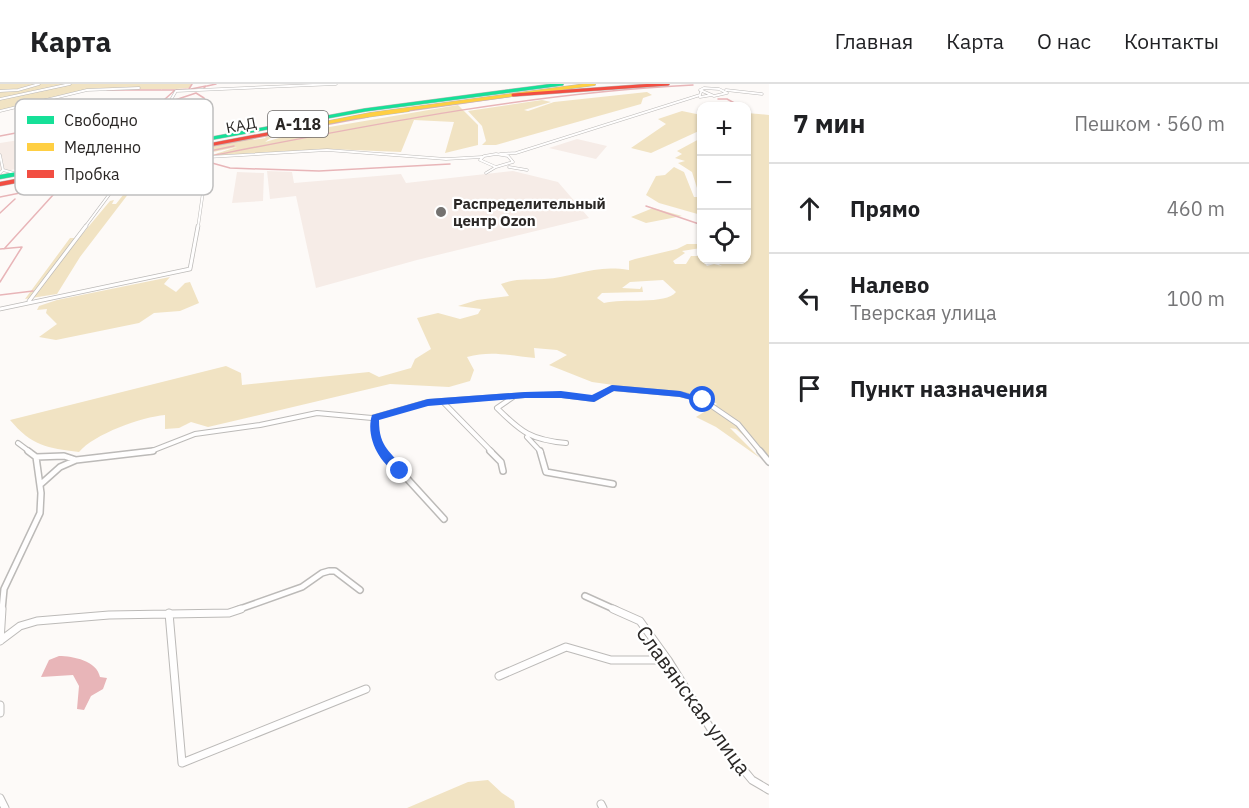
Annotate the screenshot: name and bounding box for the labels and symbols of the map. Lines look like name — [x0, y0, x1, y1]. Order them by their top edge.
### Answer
legend — [15, 99, 213, 195]
text: Свободно — [64, 110, 138, 130]
road number: А-118 — [268, 111, 328, 137]
street label: КАД — [224, 113, 258, 137]
text: Медленно — [64, 137, 141, 157]
text: Пробка — [64, 164, 120, 184]
place label: Распределительный центр Ozon — [453, 194, 606, 230]
marker: Распределительный центр Ozon — [434, 205, 448, 219]
route start — [689, 386, 715, 412]
route end — [386, 457, 412, 483]
street label: Славянская улица — [630, 619, 758, 781]

